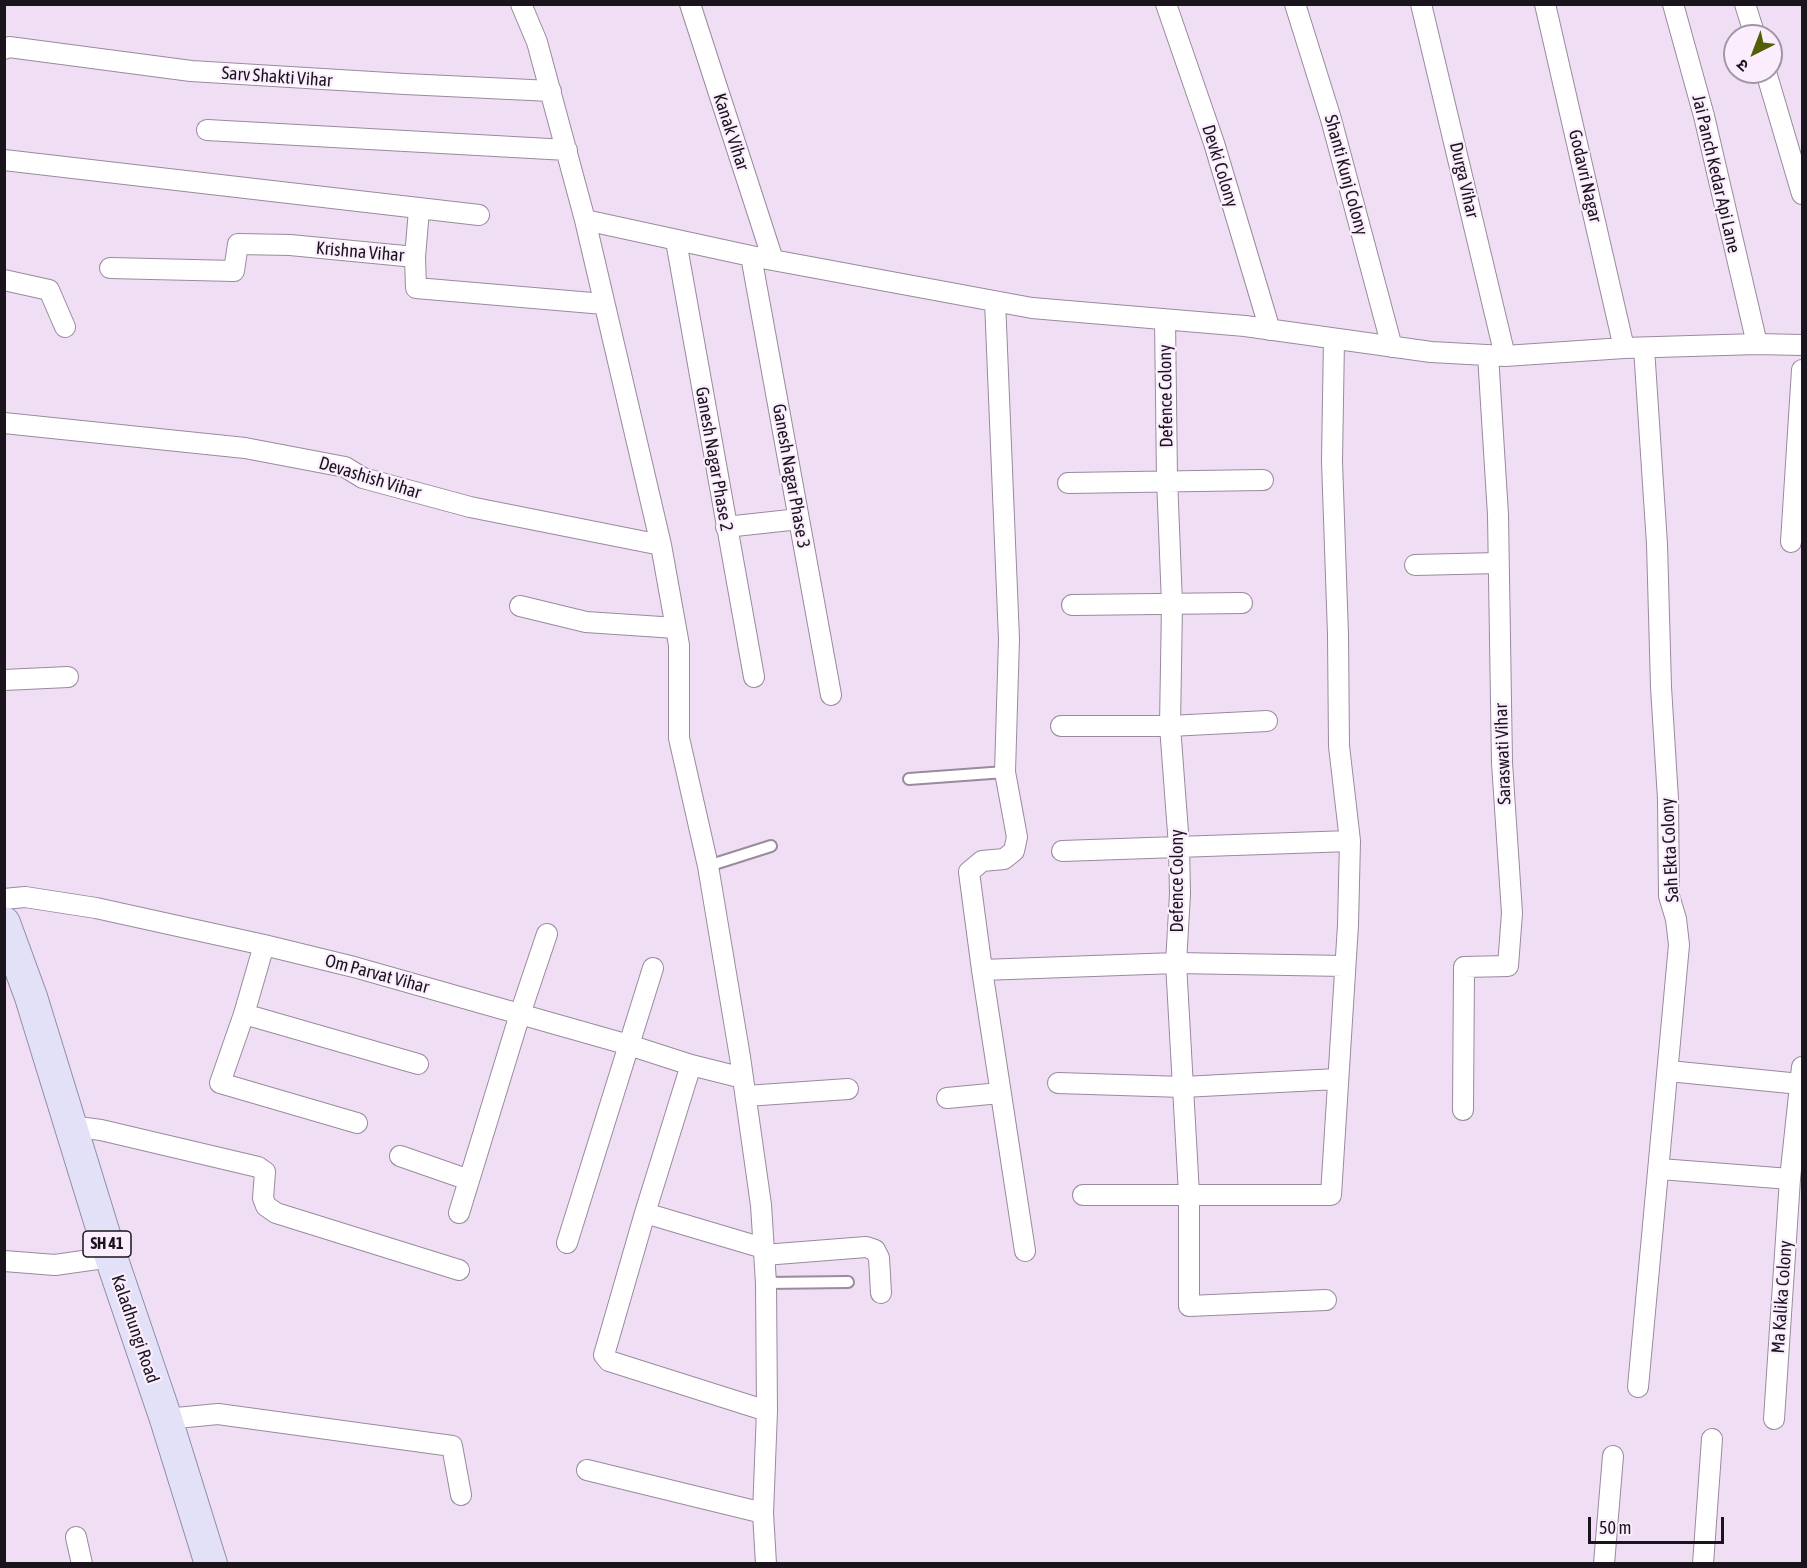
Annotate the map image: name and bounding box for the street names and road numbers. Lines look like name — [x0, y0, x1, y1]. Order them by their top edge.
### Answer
street label: Sarv Shakti Vihar — [221, 62, 333, 92]
street label: Kanak Vihar — [708, 91, 754, 173]
street label: Jai Panch Kedar Api Lane — [1687, 93, 1745, 255]
street label: Shanti Kunj Colony — [1320, 113, 1372, 237]
street label: Devki Colony — [1197, 122, 1243, 210]
street label: Godavri Nagar — [1564, 128, 1606, 224]
street label: Durga Vihar — [1445, 140, 1483, 220]
street label: Krishna Vihar — [315, 237, 405, 267]
street label: Defence Colony — [1154, 344, 1178, 448]
street label: Ganesh Nagar Phase 2 — [691, 385, 737, 533]
street label: Ganesh Nagar Phase 3 — [768, 402, 814, 550]
street label: Devashish Vihar — [316, 452, 424, 504]
street label: Saraswati Vihar — [1490, 703, 1516, 805]
street label: Sah Ekta Colony — [1656, 797, 1684, 903]
street label: Defence Colony — [1166, 829, 1188, 933]
street label: Om Parvat Vihar — [323, 950, 431, 998]
road number: SH 41 — [83, 1231, 131, 1257]
street label: Ma Kalika Colony — [1767, 1240, 1797, 1354]
street label: Kaladhungi Road — [106, 1272, 164, 1386]

